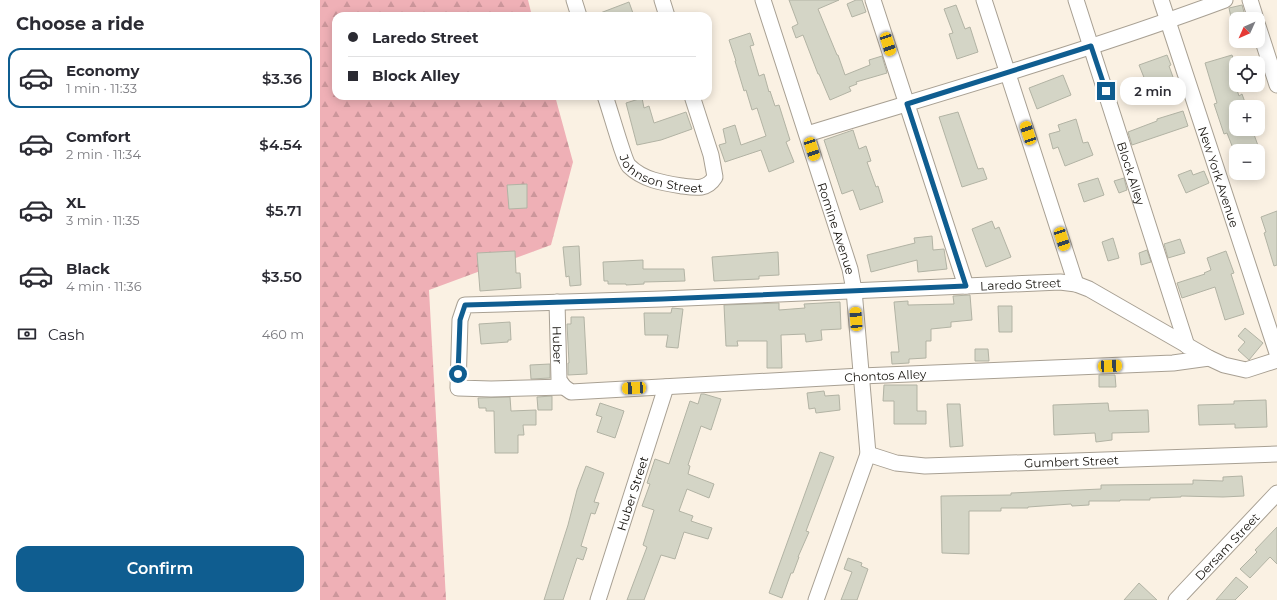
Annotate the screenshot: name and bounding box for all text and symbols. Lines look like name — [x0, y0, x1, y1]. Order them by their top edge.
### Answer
north arrow — [1229, 12, 1265, 48]
map controls — [1229, 12, 1265, 180]
text: Choose a ride — [16, 13, 144, 35]
text: Laredo Street — [372, 28, 479, 47]
car — [879, 31, 897, 57]
button: locate — [1229, 56, 1265, 92]
icon: car — [18, 60, 54, 96]
text: Economy — [66, 61, 139, 80]
text: Block Alley — [372, 66, 460, 85]
text: $3.36 — [262, 69, 302, 88]
callout: 2 min — [1120, 77, 1186, 105]
text: 1 min · 11:33 — [66, 80, 137, 96]
route end — [1097, 82, 1115, 100]
text: 2 min — [1134, 83, 1172, 99]
button: + — [1229, 100, 1265, 136]
car — [1019, 120, 1037, 146]
street label: New York Avenue — [1195, 124, 1243, 229]
icon: car — [18, 126, 54, 162]
text: Comfort — [66, 127, 131, 146]
text: $4.54 — [259, 135, 302, 154]
car — [803, 136, 821, 162]
street label: Block Alley — [1114, 140, 1149, 207]
button: − — [1229, 144, 1265, 180]
text: 2 min · 11:34 — [66, 146, 141, 162]
street label: Johnson Street — [616, 151, 704, 195]
street label: Romine Avenue — [815, 180, 858, 276]
icon: car — [18, 192, 54, 228]
text: XL — [66, 193, 85, 212]
text: $5.71 — [265, 201, 302, 220]
text: 3 min · 11:35 — [66, 212, 140, 228]
car — [1053, 226, 1071, 252]
icon: car — [18, 258, 54, 294]
text: Black — [66, 259, 110, 278]
text: $3.50 — [261, 267, 302, 286]
street label: Laredo Street — [980, 274, 1062, 293]
text: 4 min · 11:36 — [66, 278, 142, 294]
car — [849, 307, 863, 331]
icon: cash — [16, 323, 38, 345]
text: Cash — [48, 325, 85, 344]
text: 460 m — [262, 326, 304, 342]
street label: Huber — [550, 326, 566, 364]
car — [1098, 359, 1122, 373]
route start — [449, 365, 467, 383]
street label: Chontos Alley — [844, 366, 927, 384]
car — [622, 381, 646, 395]
street label: Gumbert Street — [1024, 452, 1119, 470]
street label: Huber Street — [613, 454, 651, 533]
street label: Dersam Street — [1191, 509, 1262, 583]
button: Confirm — [16, 546, 304, 592]

